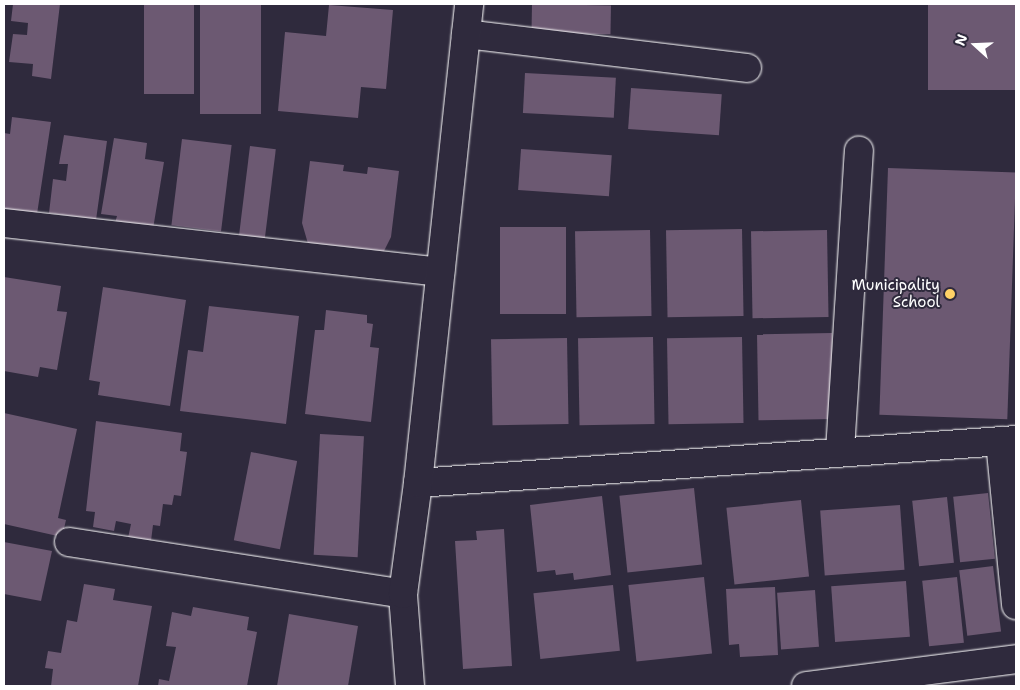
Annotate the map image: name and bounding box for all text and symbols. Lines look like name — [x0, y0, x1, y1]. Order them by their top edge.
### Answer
north arrow — [950, 20, 1000, 70]
text: N — [951, 32, 971, 48]
place label: Municipality School — [852, 276, 940, 311]
marker: Municipality School — [944, 288, 956, 300]

